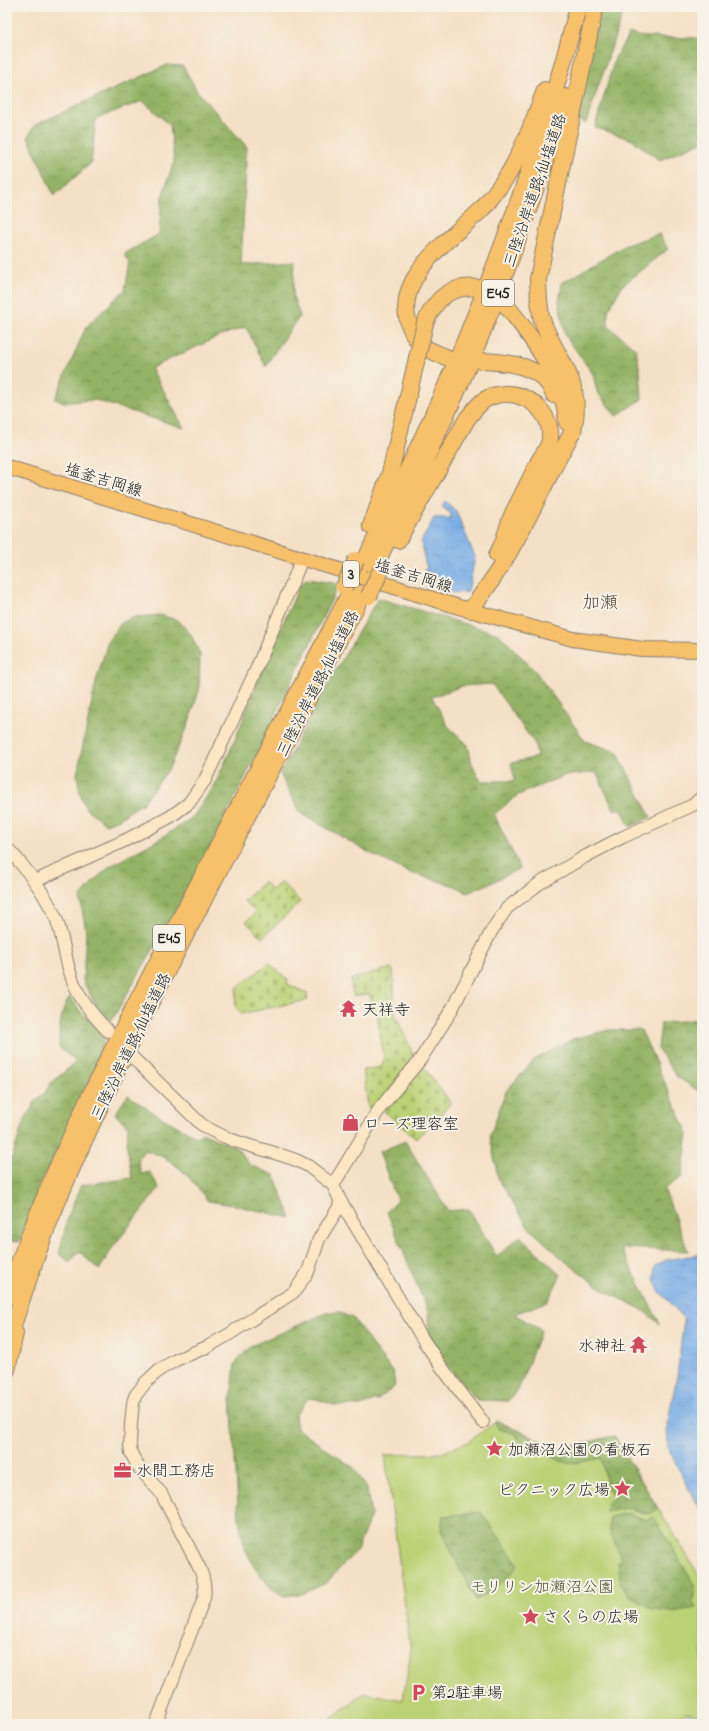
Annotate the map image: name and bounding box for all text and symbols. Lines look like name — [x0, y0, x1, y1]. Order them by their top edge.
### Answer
street label: 三陸沿岸道路;仙塩道路 — [498, 110, 574, 271]
road number: E45 — [482, 280, 514, 306]
street label: 塩釜吉岡線 — [62, 458, 145, 504]
street label: 塩釜吉岡線 — [372, 554, 455, 600]
road number: 3 — [343, 561, 359, 587]
district label: 加瀬 — [582, 591, 618, 617]
street label: 三陸沿岸道路;仙塩道路 — [271, 606, 366, 762]
road number: E45 — [153, 925, 185, 951]
street label: 三陸沿岸道路;仙塩道路 — [85, 969, 178, 1125]
temple icon: 天祥寺 — [339, 999, 359, 1019]
place label: 天祥寺 — [362, 999, 410, 1023]
shop icon: ローズ理容室 — [341, 1113, 361, 1133]
place label: ローズ理容室 — [364, 1113, 459, 1137]
place label: 水神社 — [578, 1335, 626, 1359]
temple icon: 水神社 — [629, 1335, 649, 1355]
place icon: 加瀬沼公園の看板石 — [485, 1439, 505, 1459]
place label: 加瀬沼公園の看板石 — [508, 1439, 652, 1463]
office icon: 水間工務店 — [113, 1460, 133, 1480]
place label: 水間工務店 — [136, 1460, 216, 1484]
place label: ピクニック広場 — [498, 1479, 610, 1503]
place icon: ピクニック広場 — [613, 1479, 633, 1499]
park label: モリリン加瀬沼公園 — [470, 1576, 614, 1600]
place icon: さくらの広場 — [520, 1606, 540, 1626]
place label: さくらの広場 — [543, 1606, 639, 1630]
parking icon: 第2駐車場 — [408, 1682, 428, 1702]
place label: 第2駐車場 — [431, 1682, 503, 1706]

